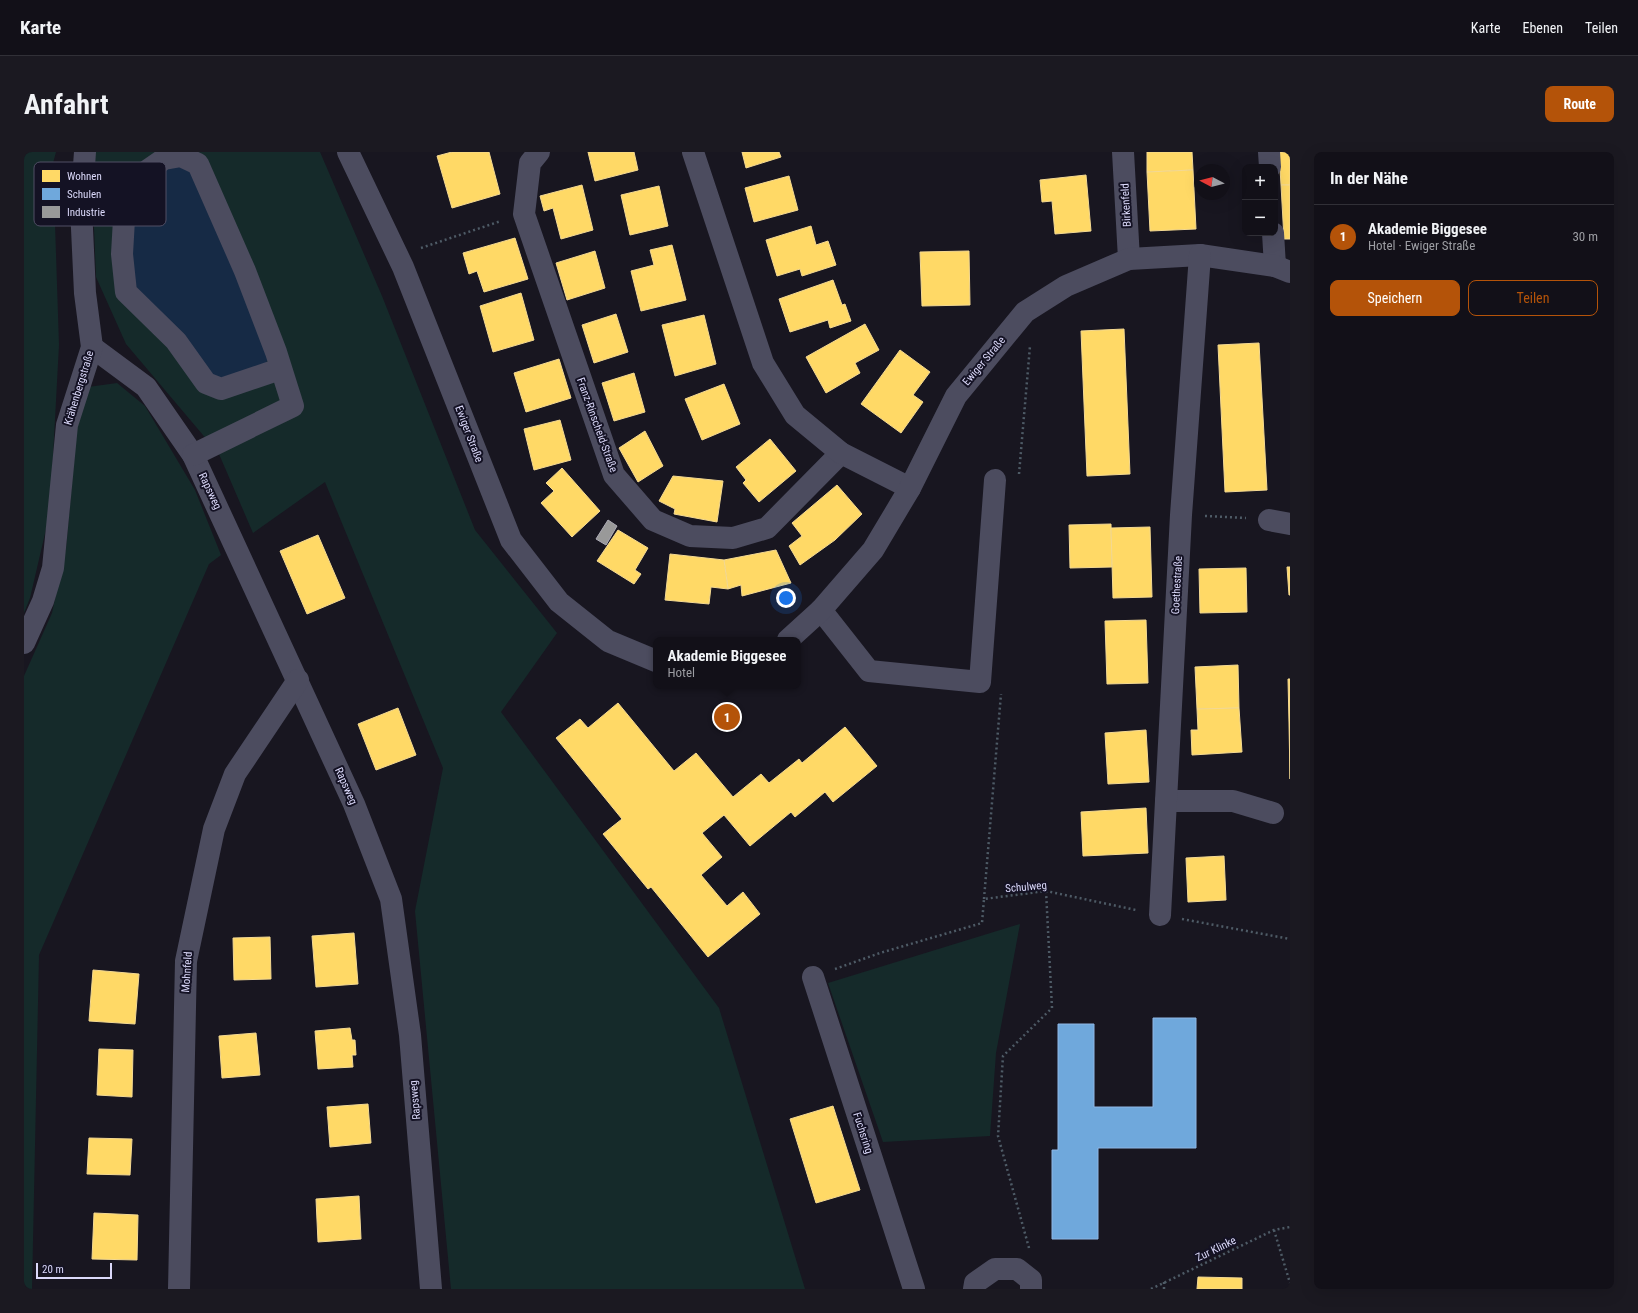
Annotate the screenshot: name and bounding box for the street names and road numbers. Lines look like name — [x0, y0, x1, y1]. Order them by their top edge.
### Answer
street label: Birkenfeld — [1118, 183, 1134, 227]
street label: Ewiger Straße — [960, 334, 1008, 388]
street label: Krähenbergstraße — [62, 349, 96, 427]
street label: Franz-Rinscheid-Straße — [574, 376, 620, 474]
street label: Ewiger Straße — [452, 404, 486, 464]
street label: Rapsweg — [196, 470, 224, 512]
street label: Goethestraße — [1169, 555, 1185, 615]
street label: Rapsweg — [332, 765, 360, 807]
street label: Schulweg — [1005, 879, 1047, 895]
street label: Mohnfeld — [179, 951, 195, 993]
street label: Rapsweg — [407, 1080, 423, 1120]
street label: Fuchsring — [850, 1111, 876, 1155]
street label: Zur Klinke — [1194, 1234, 1238, 1264]

